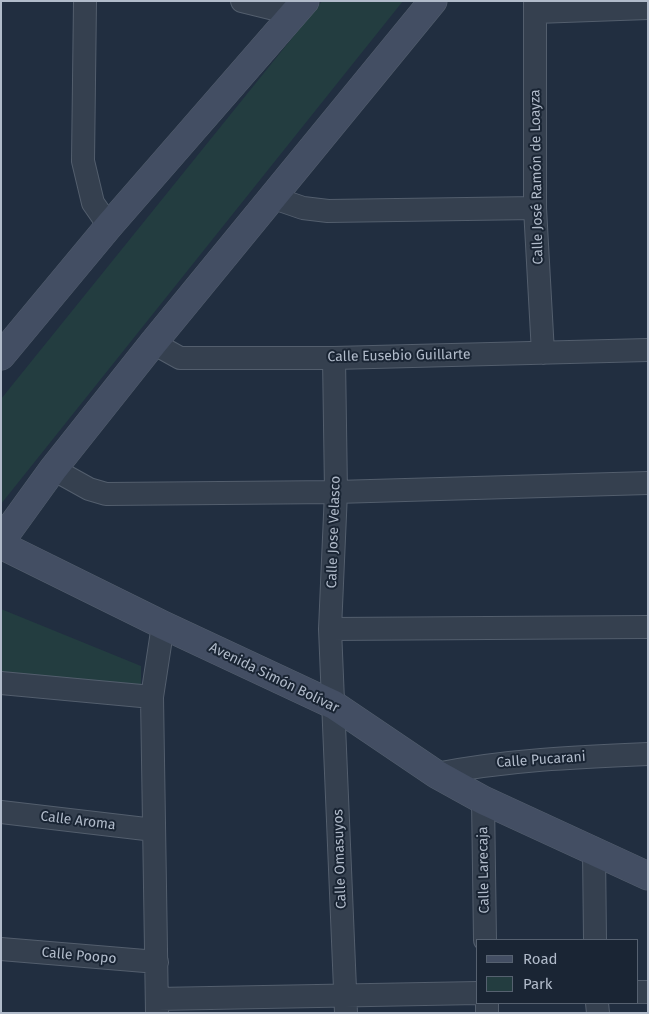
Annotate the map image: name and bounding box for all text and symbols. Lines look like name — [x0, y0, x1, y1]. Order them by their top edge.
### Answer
street label: Calle José Ramón de Loayza — [527, 89, 547, 265]
street label: Calle Eusebio Guillarte — [327, 346, 471, 366]
street label: Calle Jose Velasco — [324, 475, 344, 589]
street label: Avenida Simón Bolívar — [206, 639, 342, 717]
street label: Calle Pucarani — [496, 749, 586, 771]
street label: Calle Aroma — [40, 808, 116, 834]
street label: Calle Omasuyos — [330, 809, 350, 909]
street label: Calle Larecaja — [475, 826, 493, 914]
legend — [477, 939, 639, 1004]
street label: Calle Poopo — [41, 944, 117, 968]
text: Road — [523, 950, 558, 968]
text: Park — [523, 975, 553, 993]

